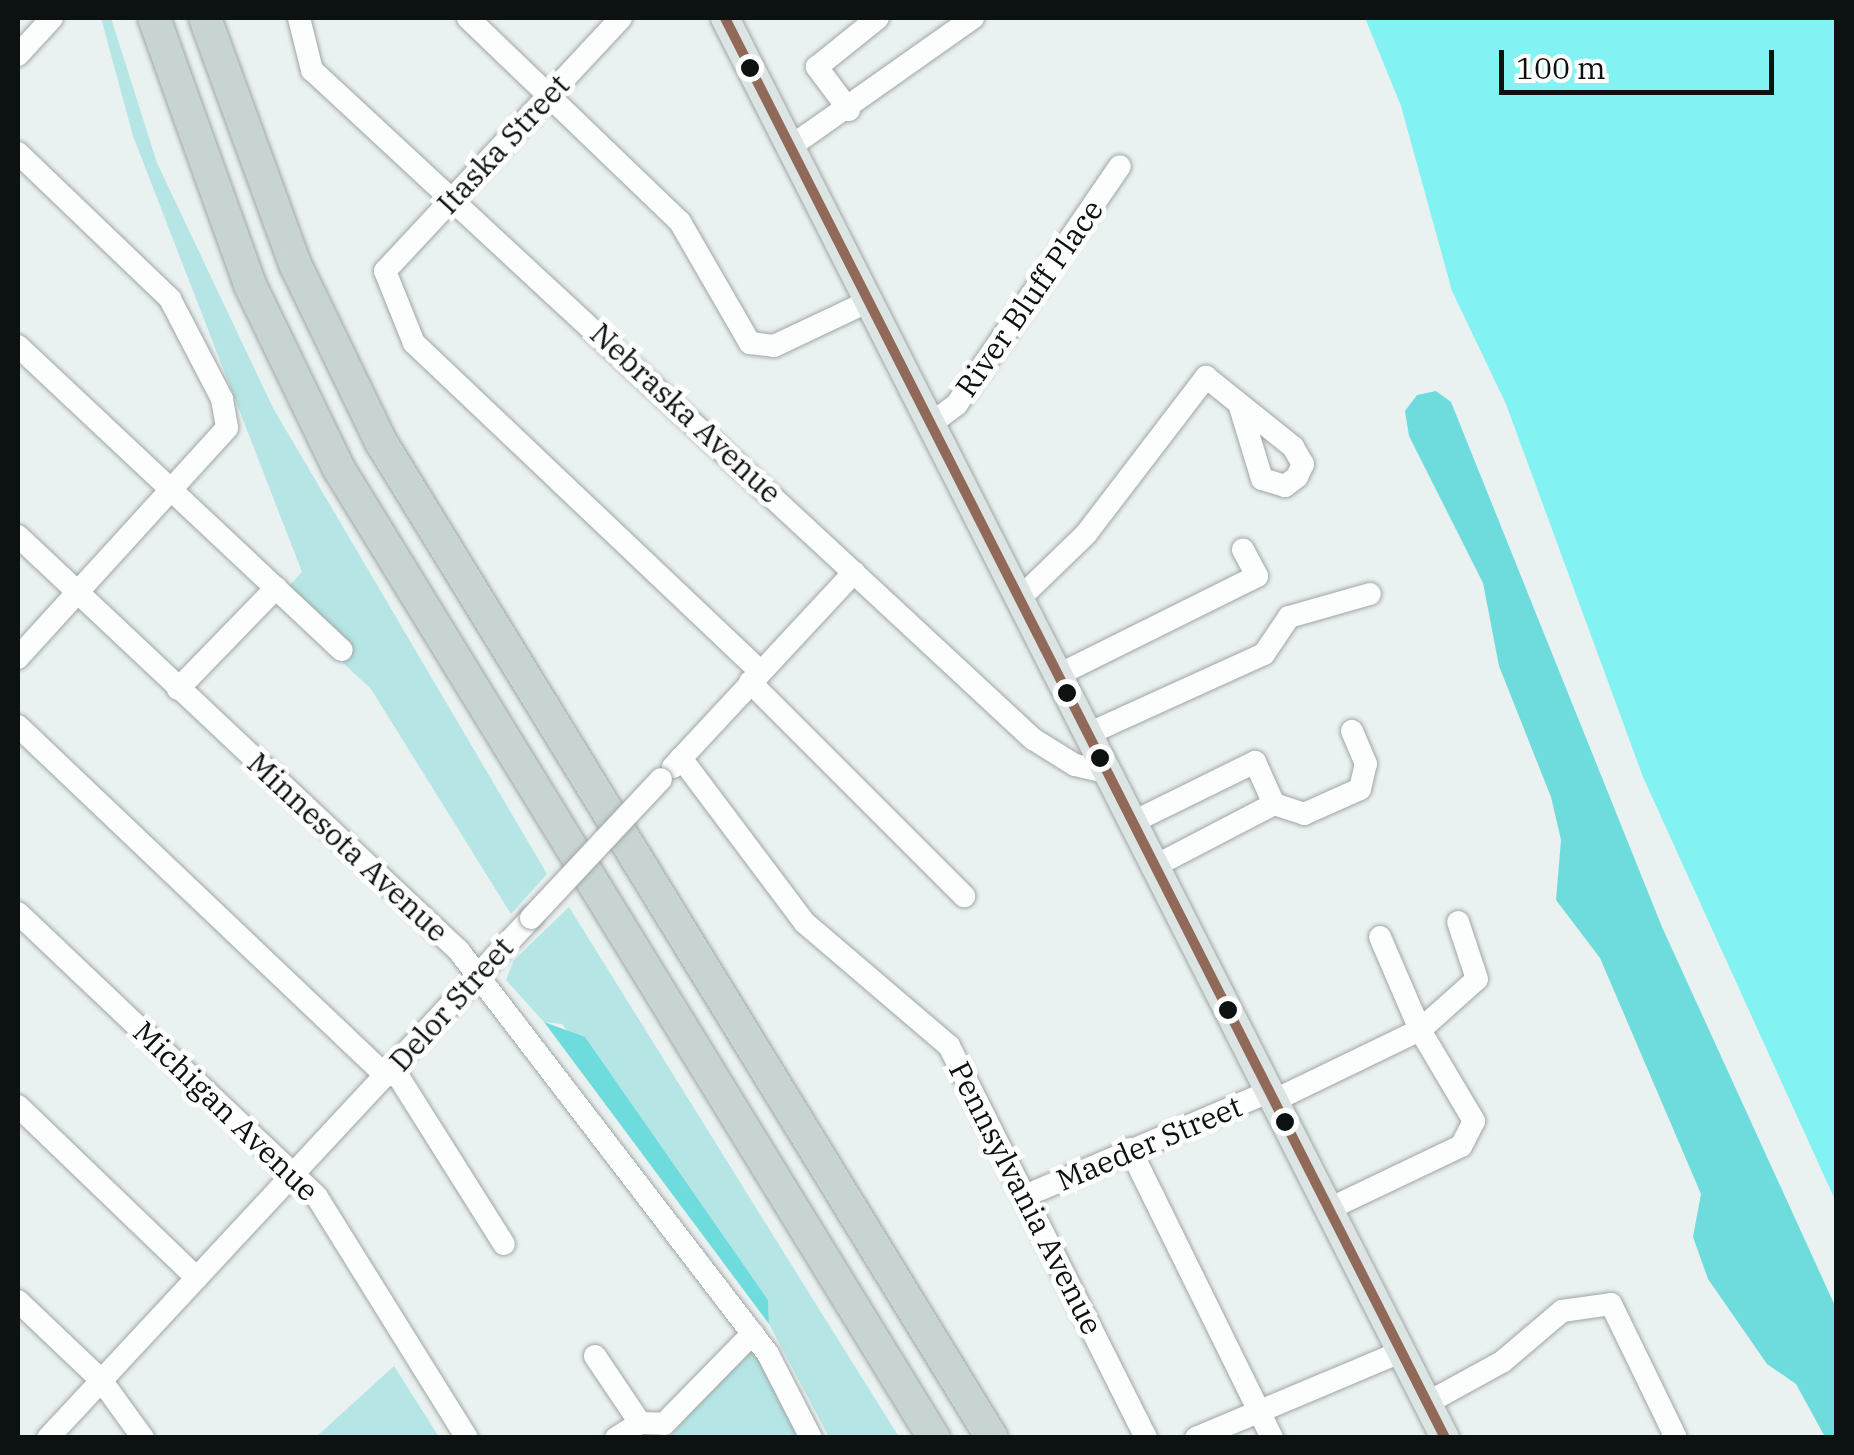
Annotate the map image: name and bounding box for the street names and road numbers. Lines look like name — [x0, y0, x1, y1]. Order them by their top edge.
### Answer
street label: Itaska Street — [429, 67, 577, 221]
street label: River Bluff Place — [948, 193, 1110, 403]
street label: Nebraska Avenue — [583, 315, 789, 511]
street label: Minnesota Avenue — [240, 745, 456, 949]
street label: Delor Street — [382, 930, 520, 1078]
street label: Michigan Avenue — [126, 1013, 326, 1209]
street label: Pennsylvania Avenue — [942, 1056, 1110, 1340]
street label: Maeder Street — [1051, 1088, 1247, 1198]

